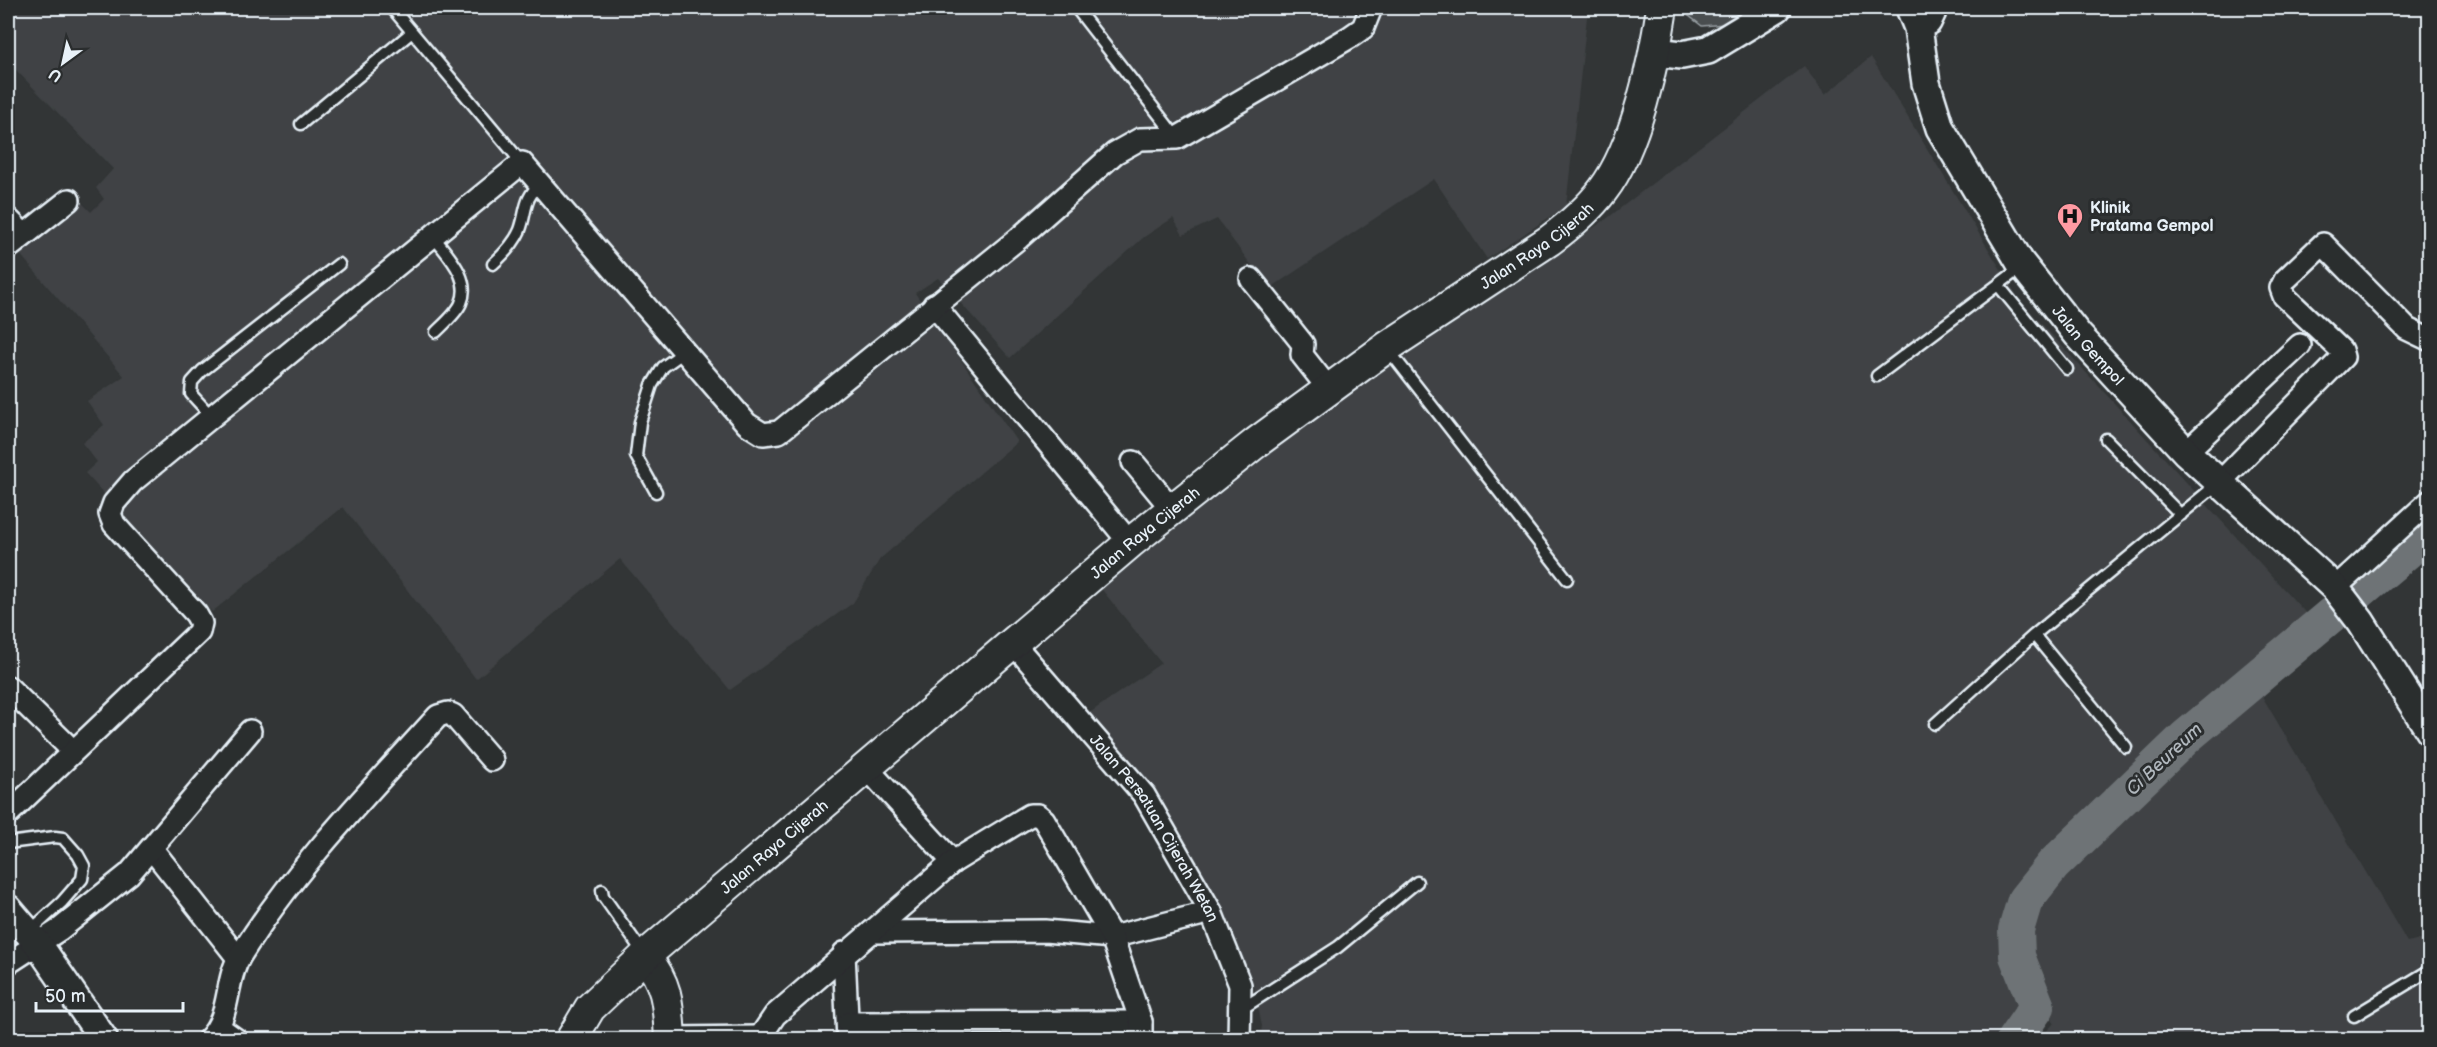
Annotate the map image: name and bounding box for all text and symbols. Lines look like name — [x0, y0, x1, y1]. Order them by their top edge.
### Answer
north arrow — [33, 33, 93, 93]
text: U — [46, 63, 66, 85]
street label: Jalan Raya Cijerah — [1477, 199, 1598, 294]
place label: Klinik Pratama Gempol — [2090, 199, 2214, 236]
hospital icon: Klinik Pratama Gempol — [2055, 201, 2085, 239]
street label: Jalan Gempol — [2047, 302, 2127, 390]
street label: Jalan Raya Cijerah — [1087, 483, 1204, 584]
water label: Ci Beureum — [2122, 719, 2207, 800]
street label: Jalan Persatuan Cijerah Wetan — [1085, 731, 1222, 925]
street label: Jalan Raya Cijerah — [717, 796, 833, 899]
scale bar — [36, 975, 183, 1013]
text: 50 m — [45, 986, 86, 1007]

